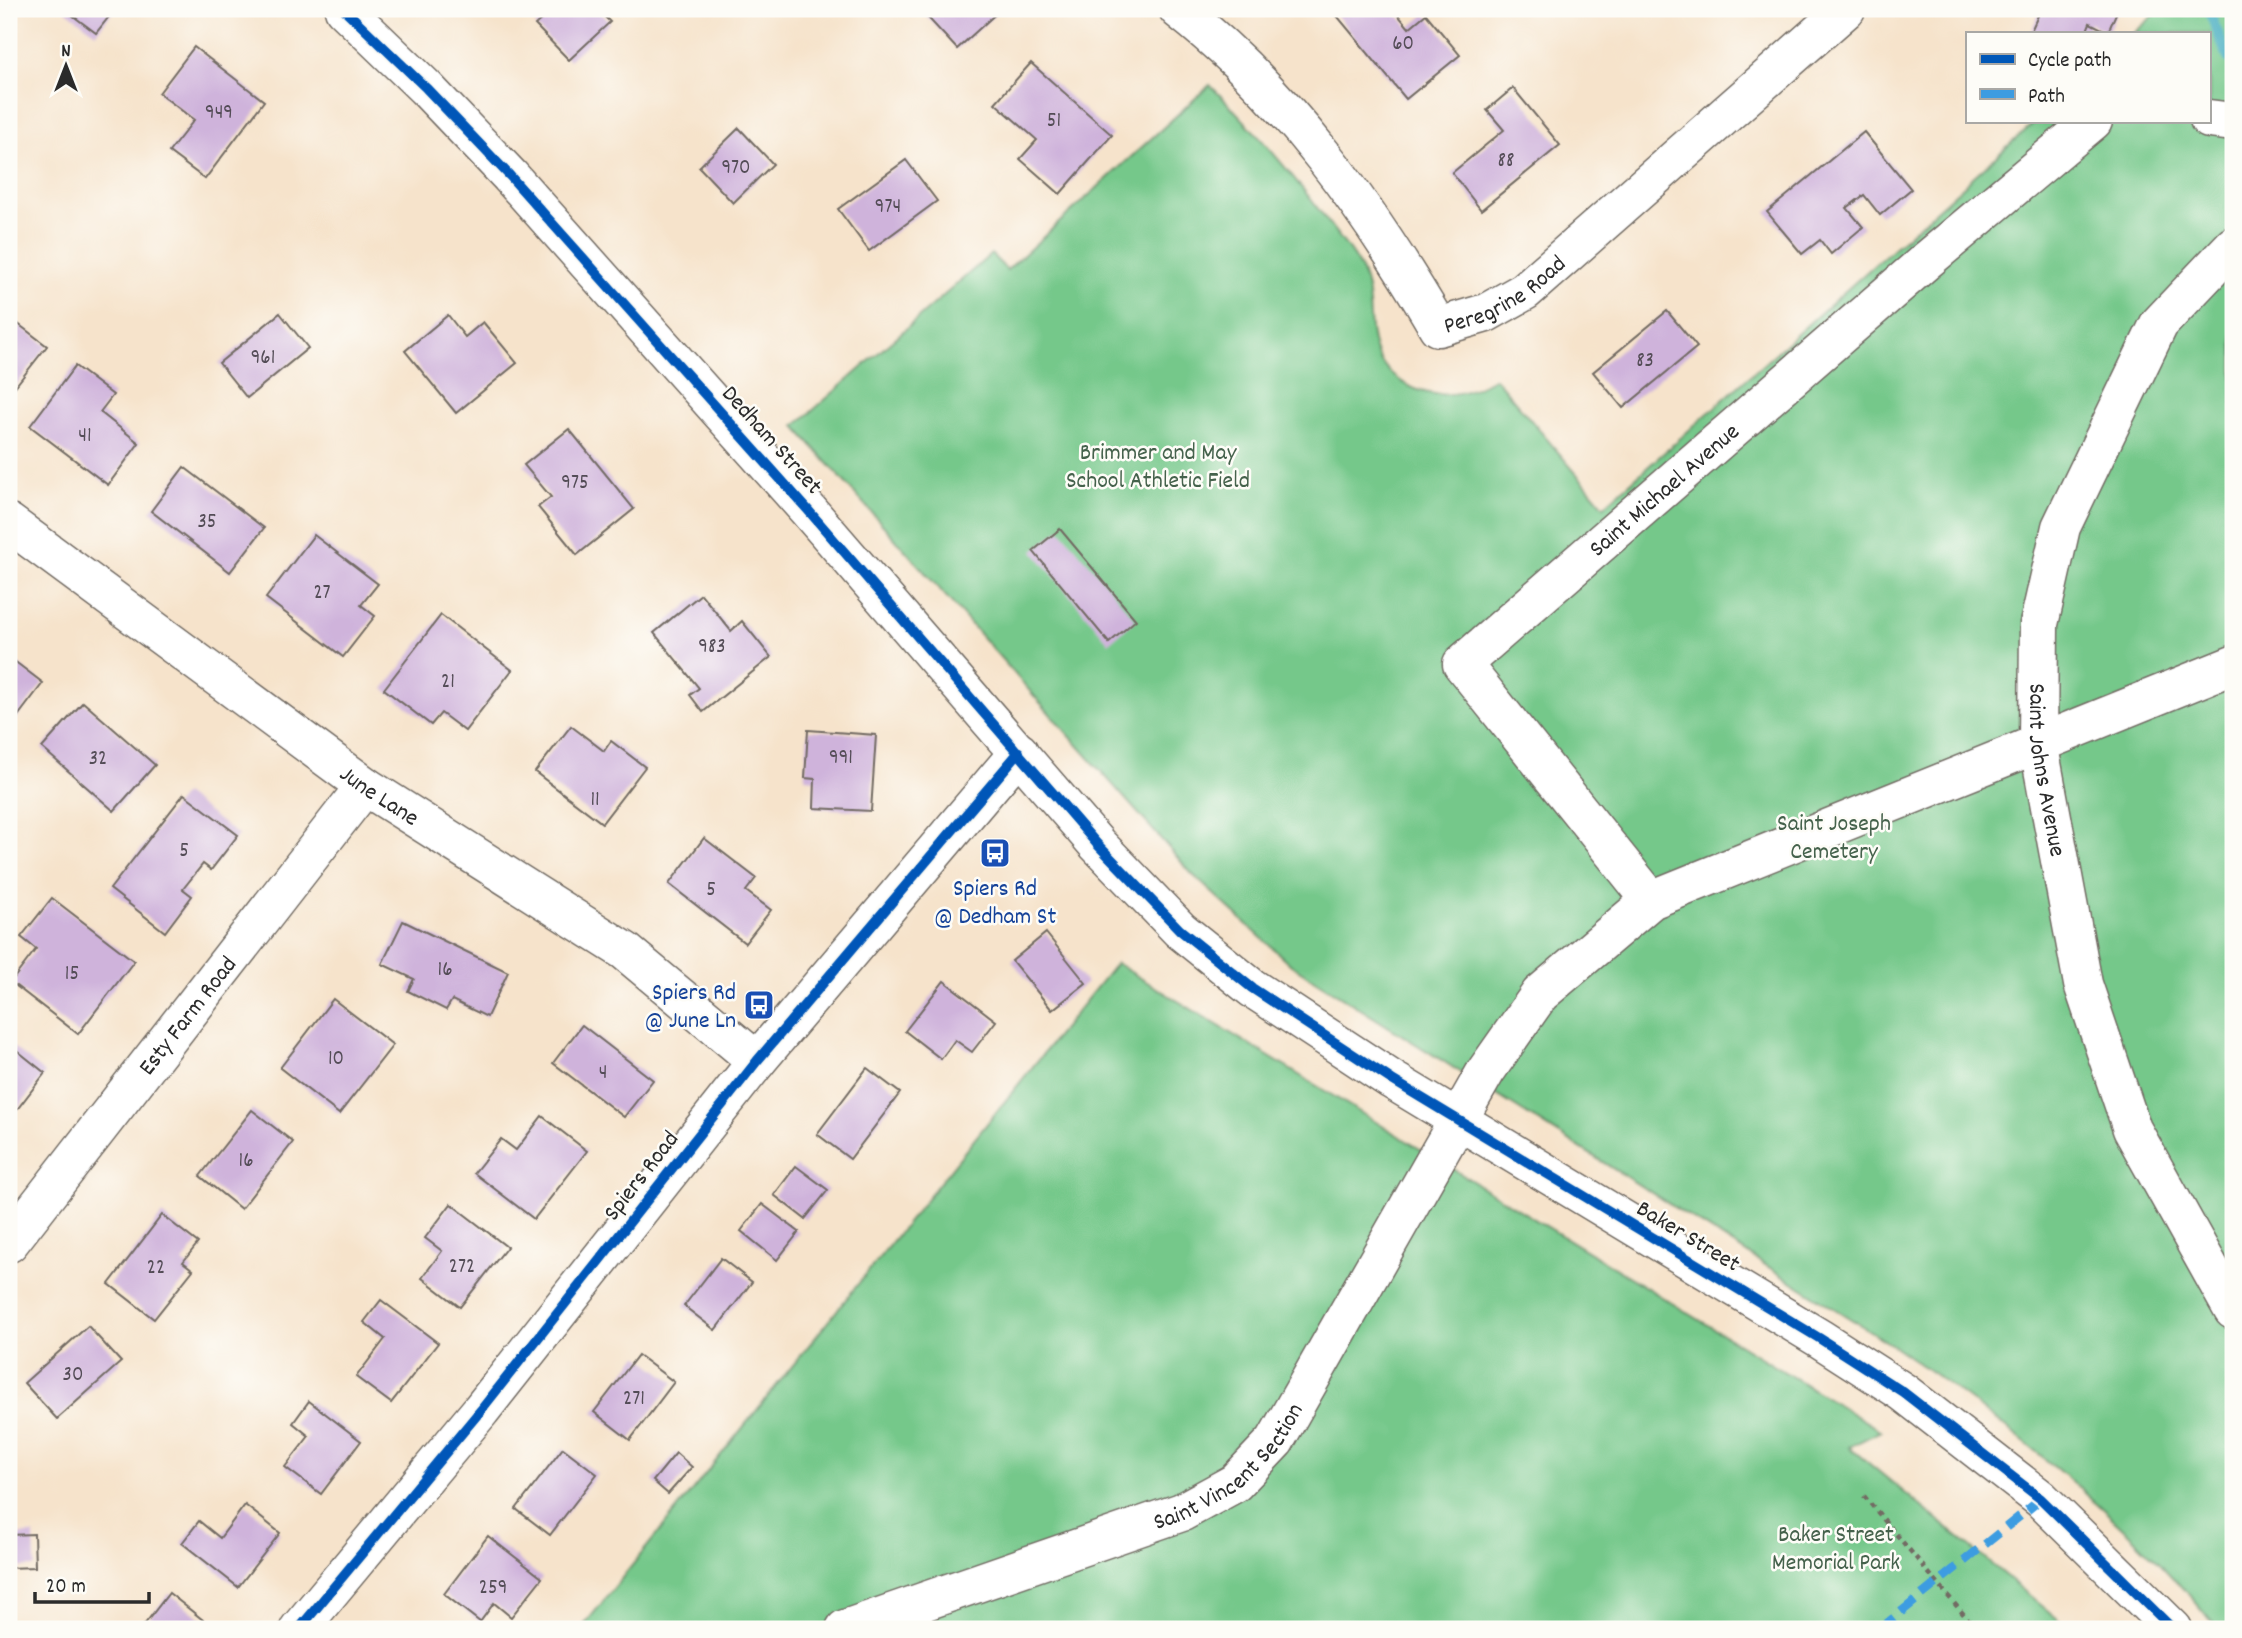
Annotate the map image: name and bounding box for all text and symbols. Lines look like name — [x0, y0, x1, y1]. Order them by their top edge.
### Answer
house number: 60 — [1392, 30, 1414, 60]
north arrow — [32, 32, 102, 102]
legend — [1966, 32, 2210, 122]
text: N — [61, 39, 71, 66]
text: Cycle path — [2028, 47, 2111, 77]
text: Path — [2028, 83, 2065, 113]
house number: 949 — [205, 99, 233, 129]
house number: 51 — [1047, 107, 1061, 137]
house number: 88 — [1498, 147, 1514, 177]
house number: 970 — [721, 154, 751, 184]
house number: 974 — [875, 193, 901, 223]
street label: Peregrine Road — [1440, 249, 1575, 344]
house number: 961 — [251, 344, 275, 374]
house number: 83 — [1636, 347, 1654, 377]
street label: Dedham Street — [712, 379, 829, 503]
street label: Saint Michael Avenue — [1583, 416, 1748, 566]
house number: 41 — [78, 422, 92, 452]
park label: Brimmer and May School Athletic Field — [1066, 437, 1250, 499]
house number: 975 — [561, 469, 589, 499]
house number: 35 — [197, 508, 217, 538]
house number: 27 — [313, 579, 331, 609]
house number: 983 — [698, 633, 726, 663]
house number: 21 — [441, 668, 455, 698]
street label: Saint Johns Avenue — [2018, 683, 2073, 860]
house number: 991 — [829, 744, 853, 774]
house number: 32 — [89, 745, 107, 775]
street label: June Lane — [331, 759, 425, 836]
house number: 11 — [590, 786, 600, 816]
park label: Saint Joseph Cemetery — [1777, 808, 1891, 870]
bus stop icon: Spiers Rd @ Dedham St — [978, 836, 1012, 870]
house number: 5 — [179, 837, 189, 867]
place label: Spiers Rd @ Dedham St — [934, 873, 1056, 935]
house number: 5 — [706, 876, 716, 906]
street label: Esty Farm Road — [132, 950, 246, 1084]
house number: 16 — [438, 956, 452, 986]
house number: 15 — [65, 960, 79, 990]
place label: Spiers Rd @ June Ln — [644, 977, 736, 1039]
bus stop icon: Spiers Rd @ June Ln — [742, 988, 776, 1022]
house number: 10 — [328, 1045, 344, 1075]
house number: 4 — [599, 1059, 607, 1089]
street label: Spiers Road — [596, 1125, 688, 1229]
house number: 16 — [239, 1147, 253, 1177]
street label: Baker Street — [1629, 1193, 1746, 1282]
house number: 272 — [449, 1253, 475, 1283]
house number: 22 — [147, 1254, 165, 1284]
house number: 30 — [63, 1361, 83, 1391]
house number: 271 — [623, 1385, 645, 1415]
street label: Saint Vincent Section — [1149, 1398, 1313, 1541]
park label: Baker Street Memorial Park — [1772, 1519, 1900, 1581]
scale bar — [35, 1561, 149, 1605]
text: 20 m — [46, 1573, 86, 1603]
house number: 259 — [479, 1574, 507, 1604]

